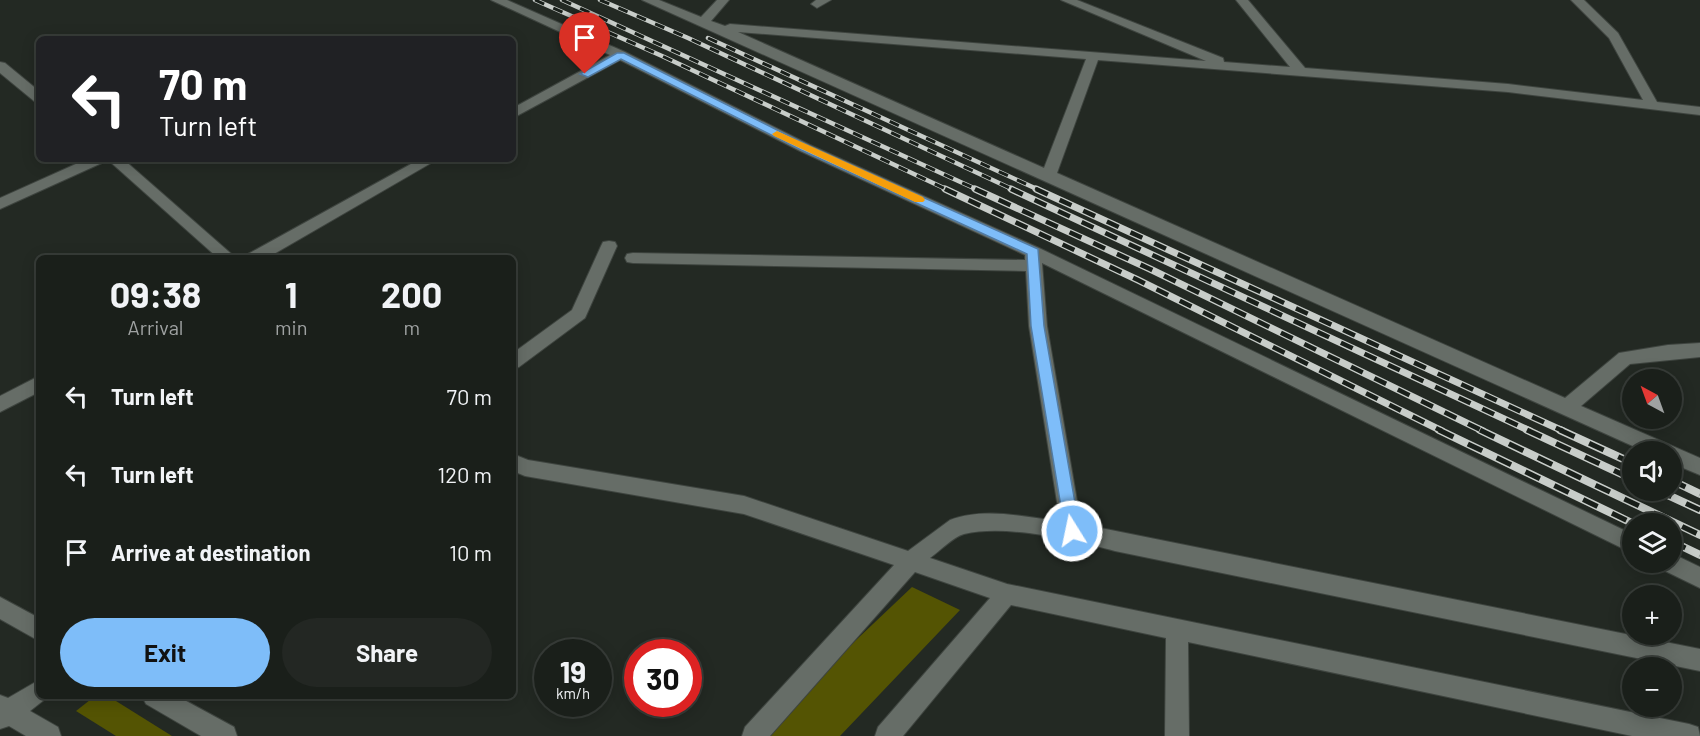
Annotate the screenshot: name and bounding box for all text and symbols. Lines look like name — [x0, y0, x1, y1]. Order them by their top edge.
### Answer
pin — [559, 12, 610, 74]
icon: arrive — [568, 21, 601, 54]
text: 70 m — [159, 58, 247, 108]
icon: left — [60, 60, 138, 138]
text: Turn left — [159, 109, 257, 141]
text: 09:38 — [110, 272, 201, 315]
text: 1 — [285, 272, 298, 315]
text: 200 — [381, 272, 442, 315]
text: Arrival — [128, 315, 183, 339]
text: min — [275, 315, 307, 339]
text: m — [403, 315, 420, 339]
north arrow — [1622, 369, 1682, 429]
map controls — [1622, 369, 1682, 717]
icon: left — [60, 380, 93, 413]
text: Turn left — [111, 383, 194, 409]
text: 70 m — [447, 383, 492, 409]
button: sound — [1622, 441, 1682, 501]
icon: left — [60, 458, 93, 491]
text: Turn left — [111, 461, 194, 487]
text: 120 m — [437, 461, 492, 487]
position arrow — [1040, 499, 1104, 563]
button: layers — [1622, 513, 1682, 573]
icon: arrive — [60, 536, 93, 569]
text: Arrive at destination — [111, 539, 310, 565]
text: 10 m — [449, 539, 492, 565]
button: + — [1622, 585, 1682, 645]
button: Exit — [60, 618, 270, 687]
button: Share — [282, 618, 492, 687]
speed limit sign: 30 — [624, 639, 702, 717]
text: 19 — [560, 653, 586, 689]
button: − — [1622, 657, 1682, 717]
text: km/h — [556, 684, 590, 702]

